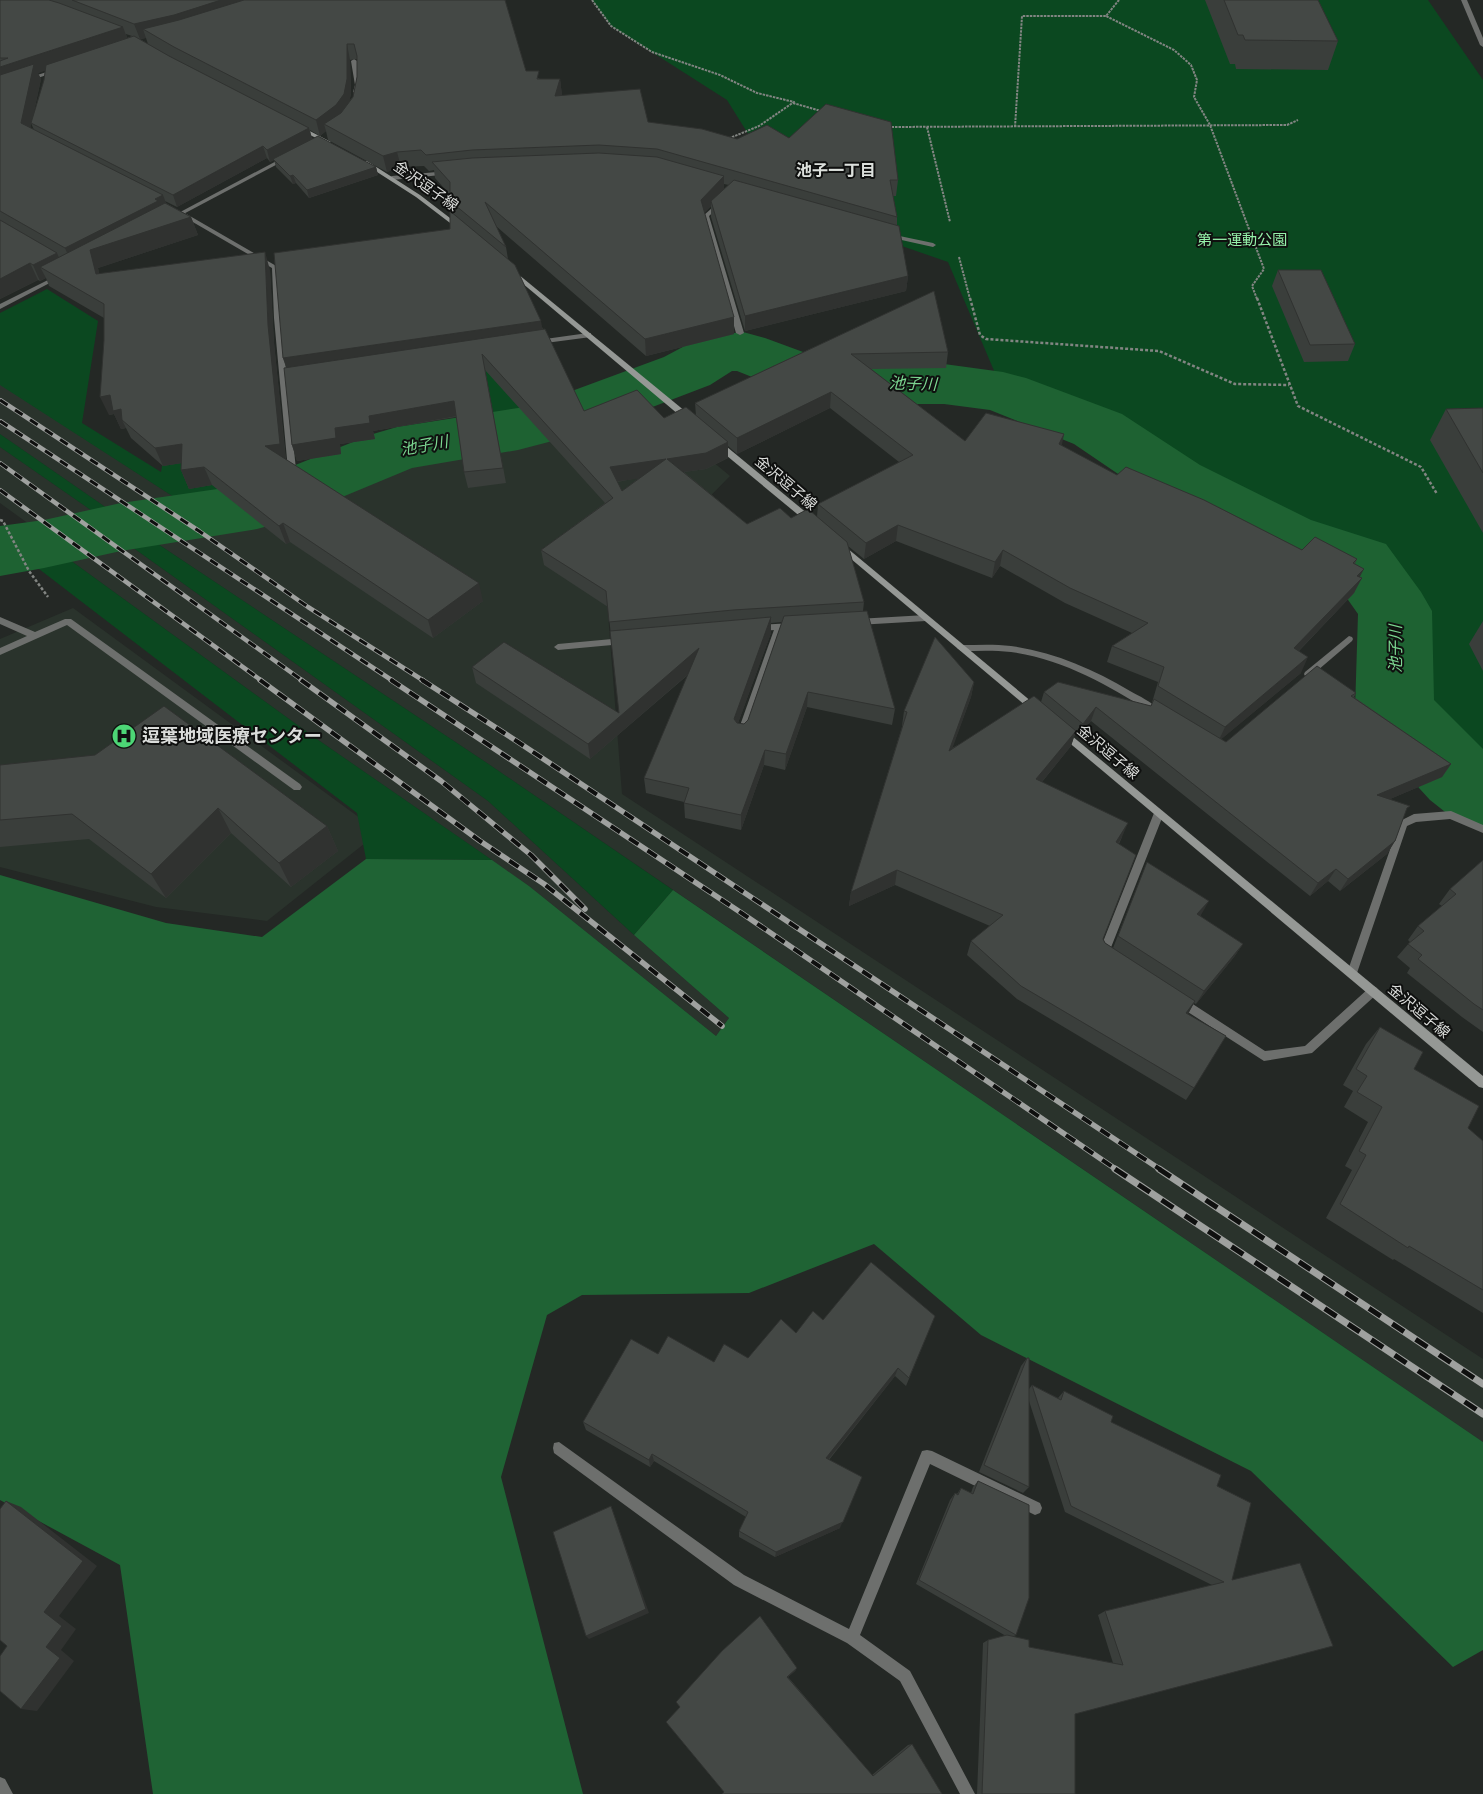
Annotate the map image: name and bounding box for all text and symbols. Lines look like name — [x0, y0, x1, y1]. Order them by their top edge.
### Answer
street label: 金沢逗子線 — [391, 156, 462, 214]
district label: 池子一丁目 — [796, 160, 876, 179]
park label: 第一運動公園 — [1197, 230, 1287, 248]
water label: 池子川 — [889, 372, 939, 393]
water label: 池子川 — [399, 431, 451, 458]
street label: 金沢逗子線 — [752, 451, 821, 513]
water label: 池子川 — [1385, 623, 1404, 673]
street label: 金沢逗子線 — [1074, 720, 1143, 782]
hospital icon: 逗葉地域医療センター — [111, 723, 137, 749]
place label: 逗葉地域医療センター — [142, 724, 322, 746]
street label: 金沢逗子線 — [1385, 979, 1454, 1041]

